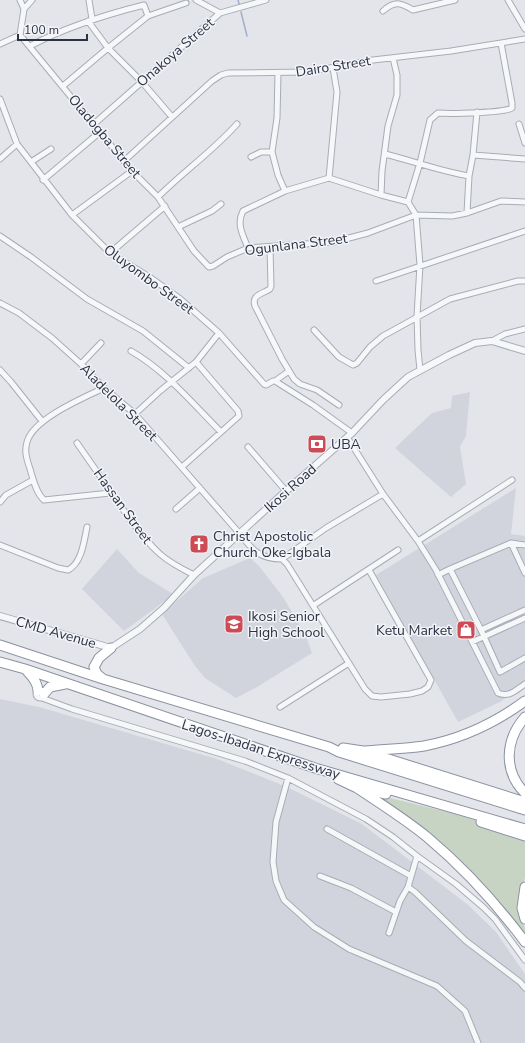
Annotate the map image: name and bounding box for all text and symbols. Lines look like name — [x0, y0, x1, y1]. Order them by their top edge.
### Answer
street label: Onakoya Street — [133, 13, 218, 91]
scale bar — [18, 16, 87, 42]
text: 100 m — [24, 22, 59, 38]
street label: Dairo Street — [294, 51, 372, 82]
street label: Oladogba Street — [64, 90, 145, 182]
street label: Ogunlana Street — [244, 229, 349, 260]
street label: Oluyombo Street — [100, 240, 198, 319]
street label: Aladelola Street — [76, 359, 162, 445]
bank icon: UBA — [306, 433, 328, 455]
place label: UBA — [331, 435, 361, 454]
street label: Ikosi Road — [260, 460, 321, 517]
street label: Hassan Street — [89, 465, 156, 548]
place label: Christ Apostolic Church Oke-Igbala — [213, 527, 331, 562]
church icon: Christ Apostolic Church Oke-Igbala — [188, 533, 210, 555]
place label: Ikosi Senior High School — [248, 607, 325, 642]
street label: CMD Avenue — [13, 612, 98, 653]
school or university icon: Ikosi Senior High School — [223, 613, 245, 635]
shop icon: Ketu Market — [455, 619, 477, 641]
place label: Ketu Market — [376, 621, 452, 640]
street label: Lagos-Ibadan Expressway — [179, 715, 343, 784]

